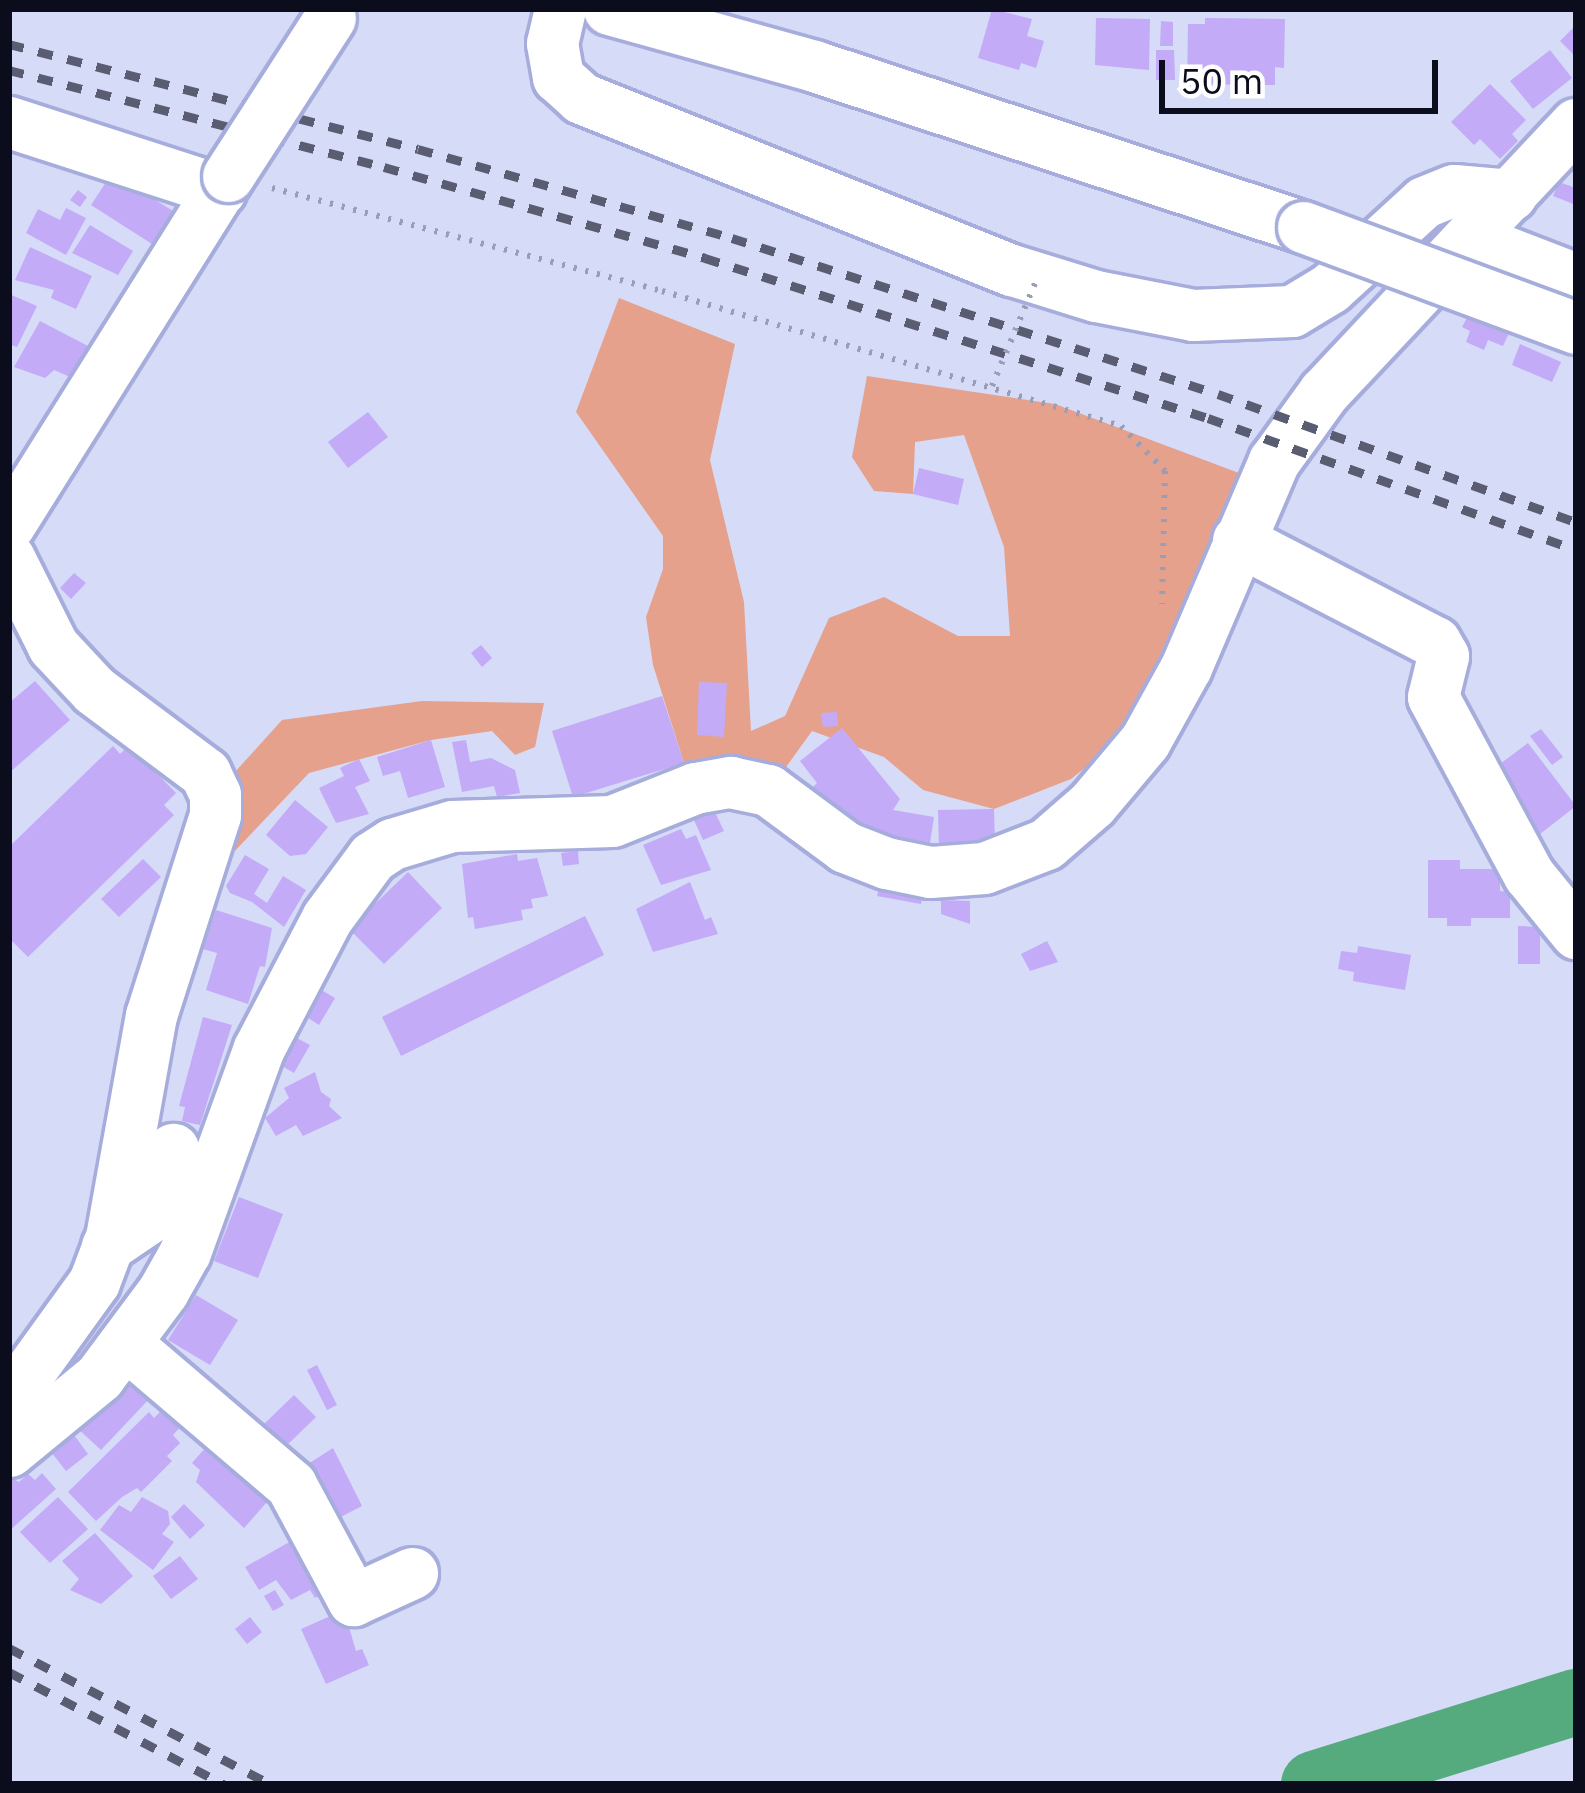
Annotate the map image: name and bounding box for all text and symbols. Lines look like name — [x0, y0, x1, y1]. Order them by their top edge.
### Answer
scale bar — [1165, 36, 1444, 110]
text: 50 m — [1180, 57, 1263, 104]

